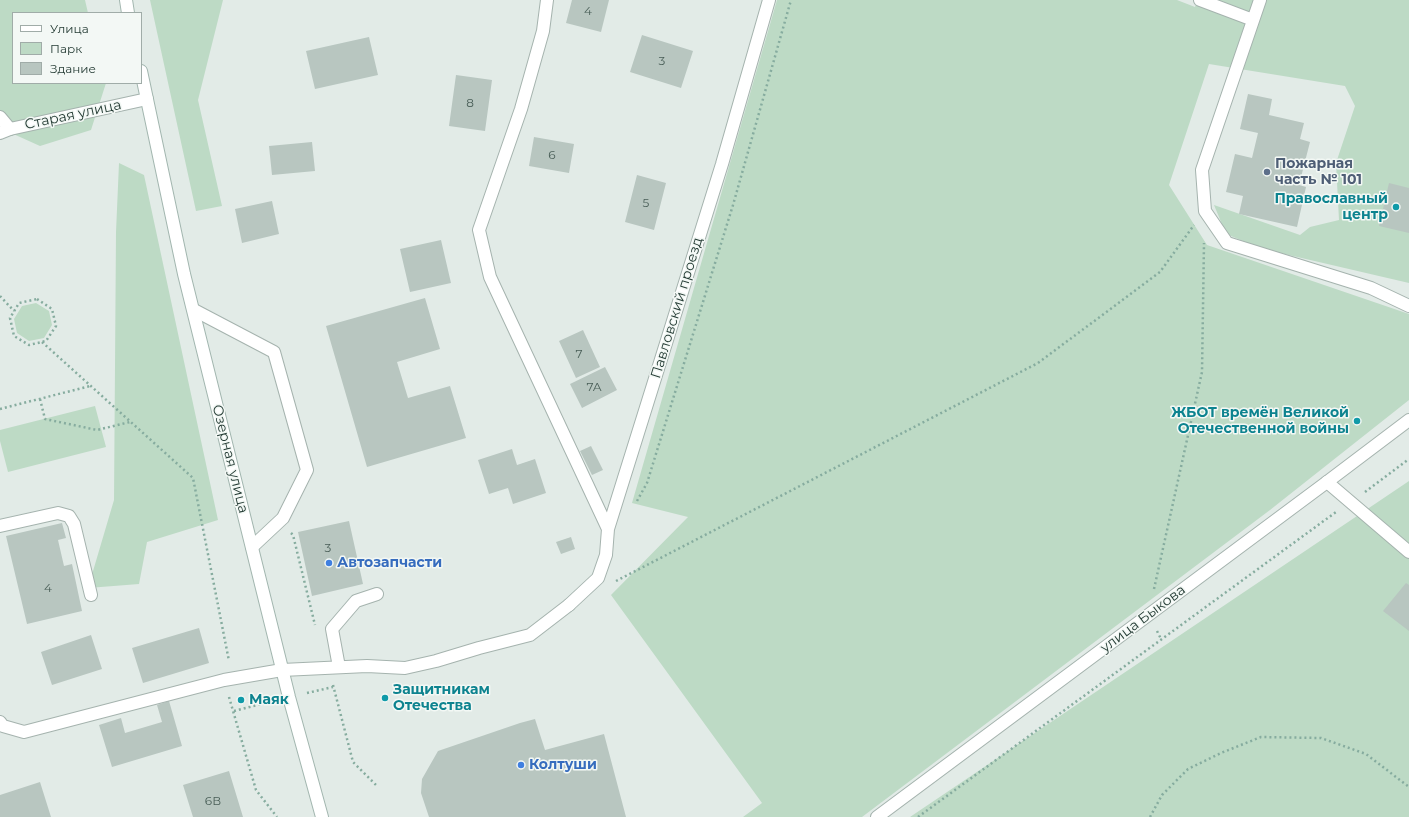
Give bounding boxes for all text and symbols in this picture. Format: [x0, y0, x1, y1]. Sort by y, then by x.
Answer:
house number: 4 [584, 4, 592, 18]
legend [12, 12, 142, 84]
text: Улица [50, 21, 89, 36]
text: Парк [50, 41, 82, 56]
house number: 3 [659, 54, 665, 68]
text: Здание [50, 61, 96, 76]
house number: 8 [466, 96, 474, 110]
street label: Старая улица [23, 97, 123, 133]
house number: 6 [548, 148, 556, 162]
place label: Пожарная часть № 101 [1275, 156, 1362, 188]
marker: Пожарная часть № 101 [1262, 167, 1272, 177]
place label: Православный центр [1274, 191, 1388, 224]
house number: 5 [643, 196, 649, 210]
marker: Православный центр [1391, 202, 1401, 212]
street label: Павловский проезд [648, 235, 706, 381]
house number: 7 [575, 347, 583, 361]
house number: 7А [586, 380, 602, 394]
street label: Озерная улица [208, 403, 252, 515]
place label: ЖБОТ времён Великой Отечественной войны [1171, 405, 1349, 438]
marker: ЖБОТ времён Великой Отечественной войны [1352, 416, 1362, 426]
house number: 3 [325, 541, 331, 555]
place label: Автозапчасти [337, 555, 442, 571]
marker: Автозапчасти [324, 558, 334, 568]
house number: 4 [44, 581, 52, 595]
street label: улица Быкова [1097, 582, 1189, 656]
place label: Защитникам Отечества [393, 682, 490, 714]
place label: Маяк [249, 692, 289, 708]
marker: Защитникам Отечества [380, 693, 390, 703]
marker: Маяк [236, 695, 246, 705]
place label: Колтуши [529, 757, 597, 773]
marker: Колтуши [516, 760, 526, 770]
house number: 6В [205, 794, 221, 808]

